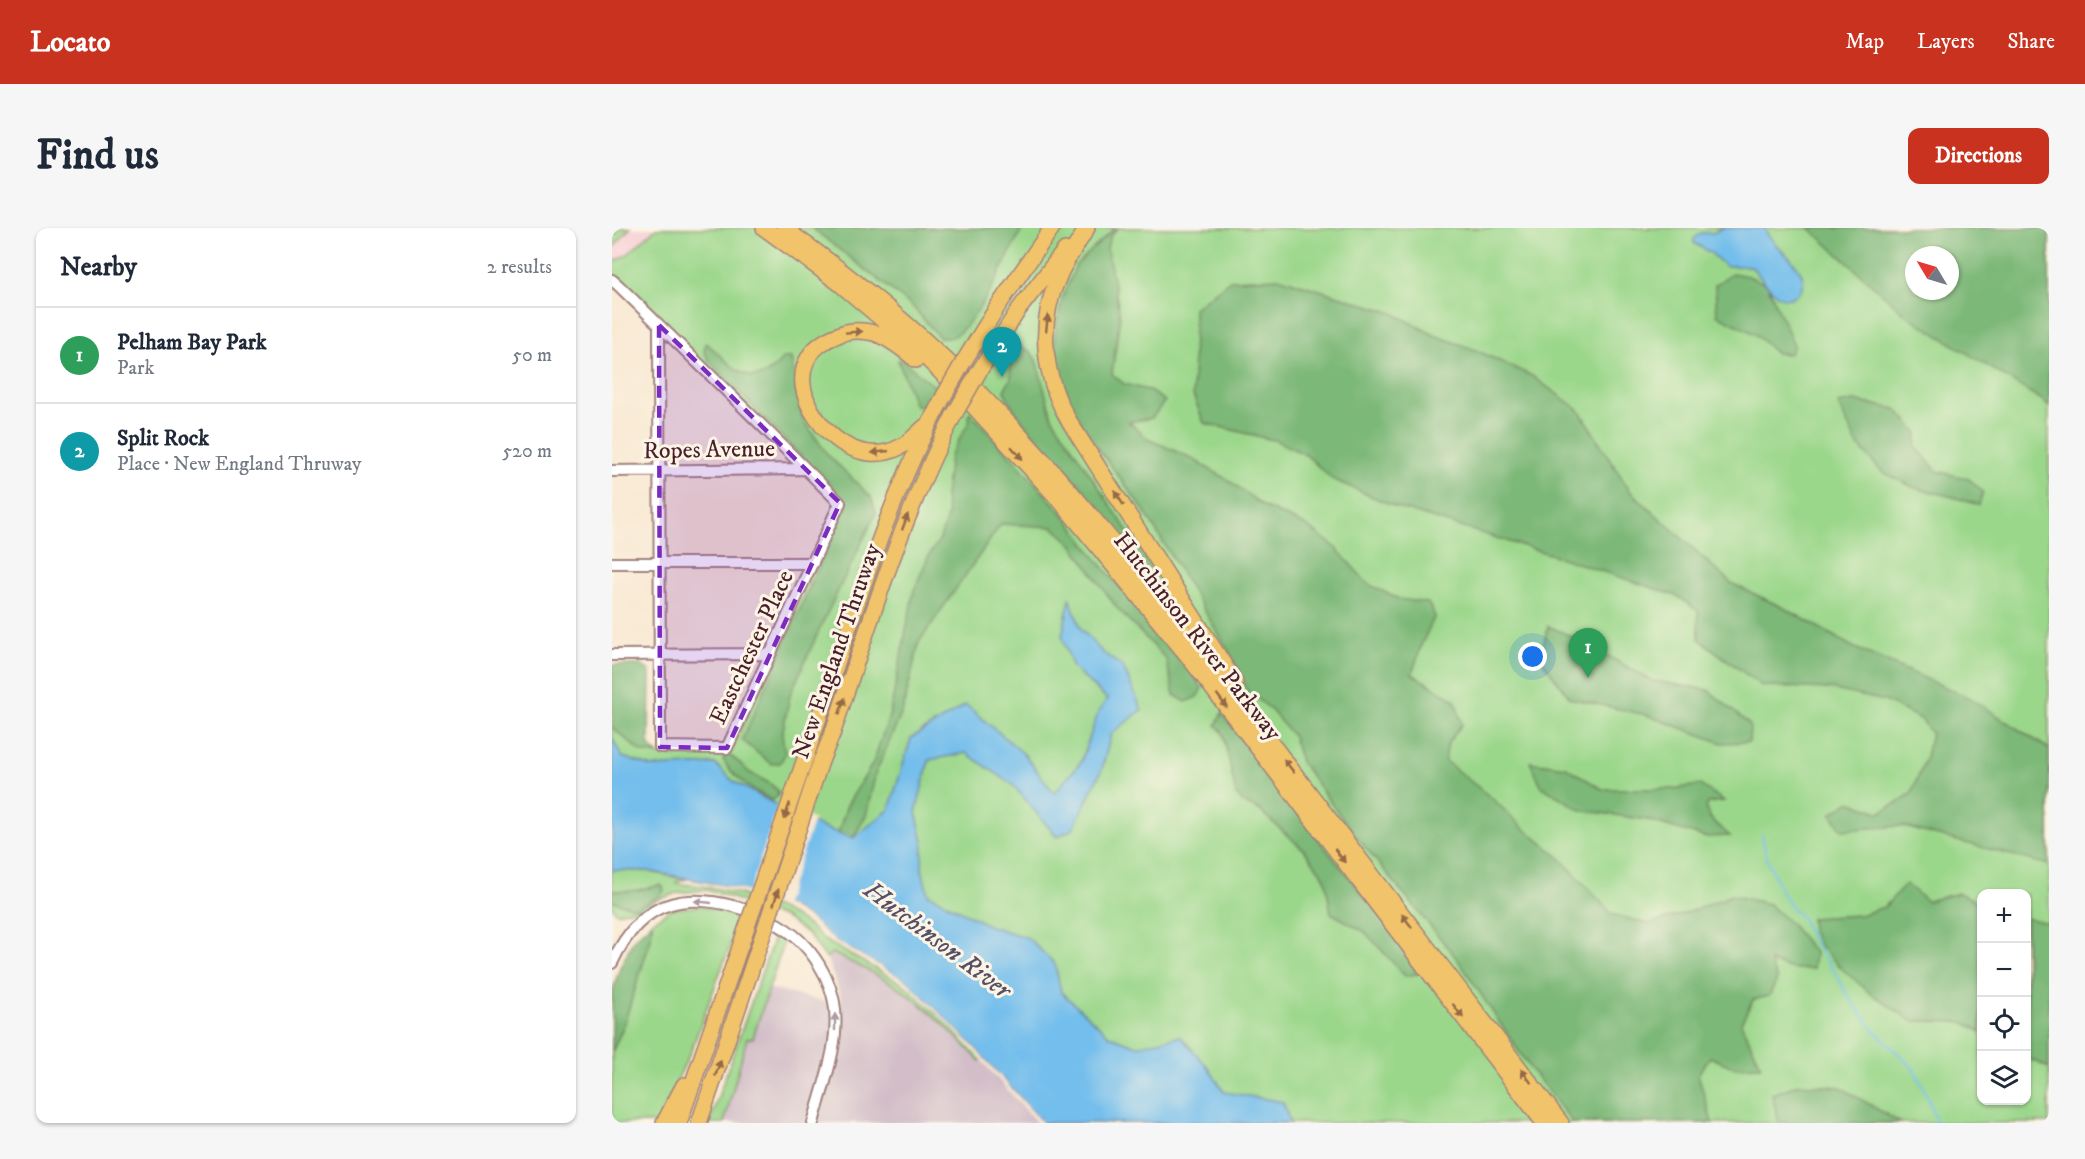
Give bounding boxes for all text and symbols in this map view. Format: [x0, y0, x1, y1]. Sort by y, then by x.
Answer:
text: Locato [30, 25, 110, 60]
text: Map [1845, 29, 1884, 55]
text: Layers [1917, 29, 1975, 55]
text: Share [2008, 29, 2055, 55]
button: Directions [1908, 128, 2049, 184]
text: Find us [36, 130, 159, 182]
north arrow [1905, 246, 1959, 300]
text: Nearby [60, 251, 137, 284]
text: 2 results [487, 255, 552, 280]
one-way arrow [1042, 313, 1052, 332]
one-way arrow [845, 327, 864, 337]
pin: 2 [982, 328, 1022, 377]
text: Pelham Bay Park [117, 329, 267, 356]
text: 1 [76, 343, 83, 368]
text: 50 m [512, 343, 552, 368]
text: Park [117, 356, 154, 381]
text: Split Rock [117, 425, 209, 452]
street label: Ropes Avenue [643, 434, 775, 466]
text: 2 [75, 439, 84, 464]
text: 520 m [502, 439, 552, 464]
one-way arrow [1010, 446, 1024, 460]
one-way arrow [871, 447, 890, 457]
text: Place · New England Thruway [117, 452, 362, 477]
one-way arrow [1113, 490, 1124, 507]
one-way arrow [901, 513, 911, 531]
street label: Hutchinson River Parkway [1106, 526, 1288, 747]
street label: New England Thruway [786, 539, 888, 763]
street label: Eastchester Place [703, 565, 801, 729]
pin: 1 [1568, 628, 1608, 678]
your location [1518, 642, 1547, 671]
one-way arrow [1215, 693, 1227, 708]
one-way arrow [838, 697, 848, 715]
one-way arrow [1283, 759, 1295, 775]
one-way arrow [782, 802, 791, 820]
one-way arrow [1334, 847, 1346, 863]
water label: Hutchinson River [856, 873, 1019, 1007]
one-way arrow [771, 888, 781, 906]
map controls [1977, 889, 2031, 1105]
button: + [1977, 889, 2031, 943]
one-way arrow [693, 897, 712, 907]
one-way arrow [1402, 914, 1414, 929]
button: − [1977, 943, 2031, 997]
button: locate [1977, 997, 2031, 1051]
one-way arrow [1452, 1003, 1464, 1018]
one-way arrow [830, 1013, 840, 1032]
button: layers [1977, 1051, 2031, 1105]
one-way arrow [714, 1059, 723, 1077]
one-way arrow [1520, 1069, 1532, 1084]

